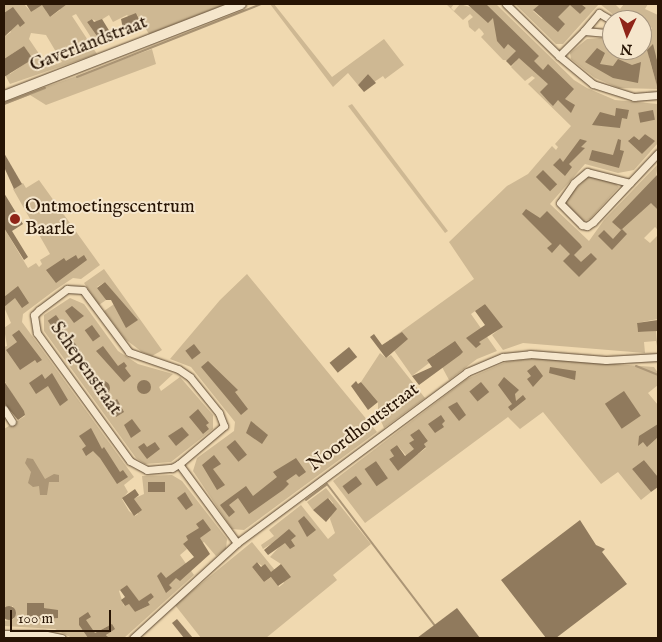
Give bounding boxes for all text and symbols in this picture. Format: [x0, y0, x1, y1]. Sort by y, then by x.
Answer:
north arrow [602, 10, 652, 60]
street label: Gaverlandstraat [27, 12, 151, 78]
text: N [620, 40, 633, 58]
place label: Ontmoetingscentrum Baarle [25, 197, 195, 241]
marker: Ontmoetingscentrum Baarle [9, 213, 21, 225]
street label: Schepenstraat [44, 318, 126, 420]
street label: Noordhoutstraat [304, 379, 424, 477]
scale bar [12, 600, 114, 632]
text: 100 m [18, 609, 53, 628]

